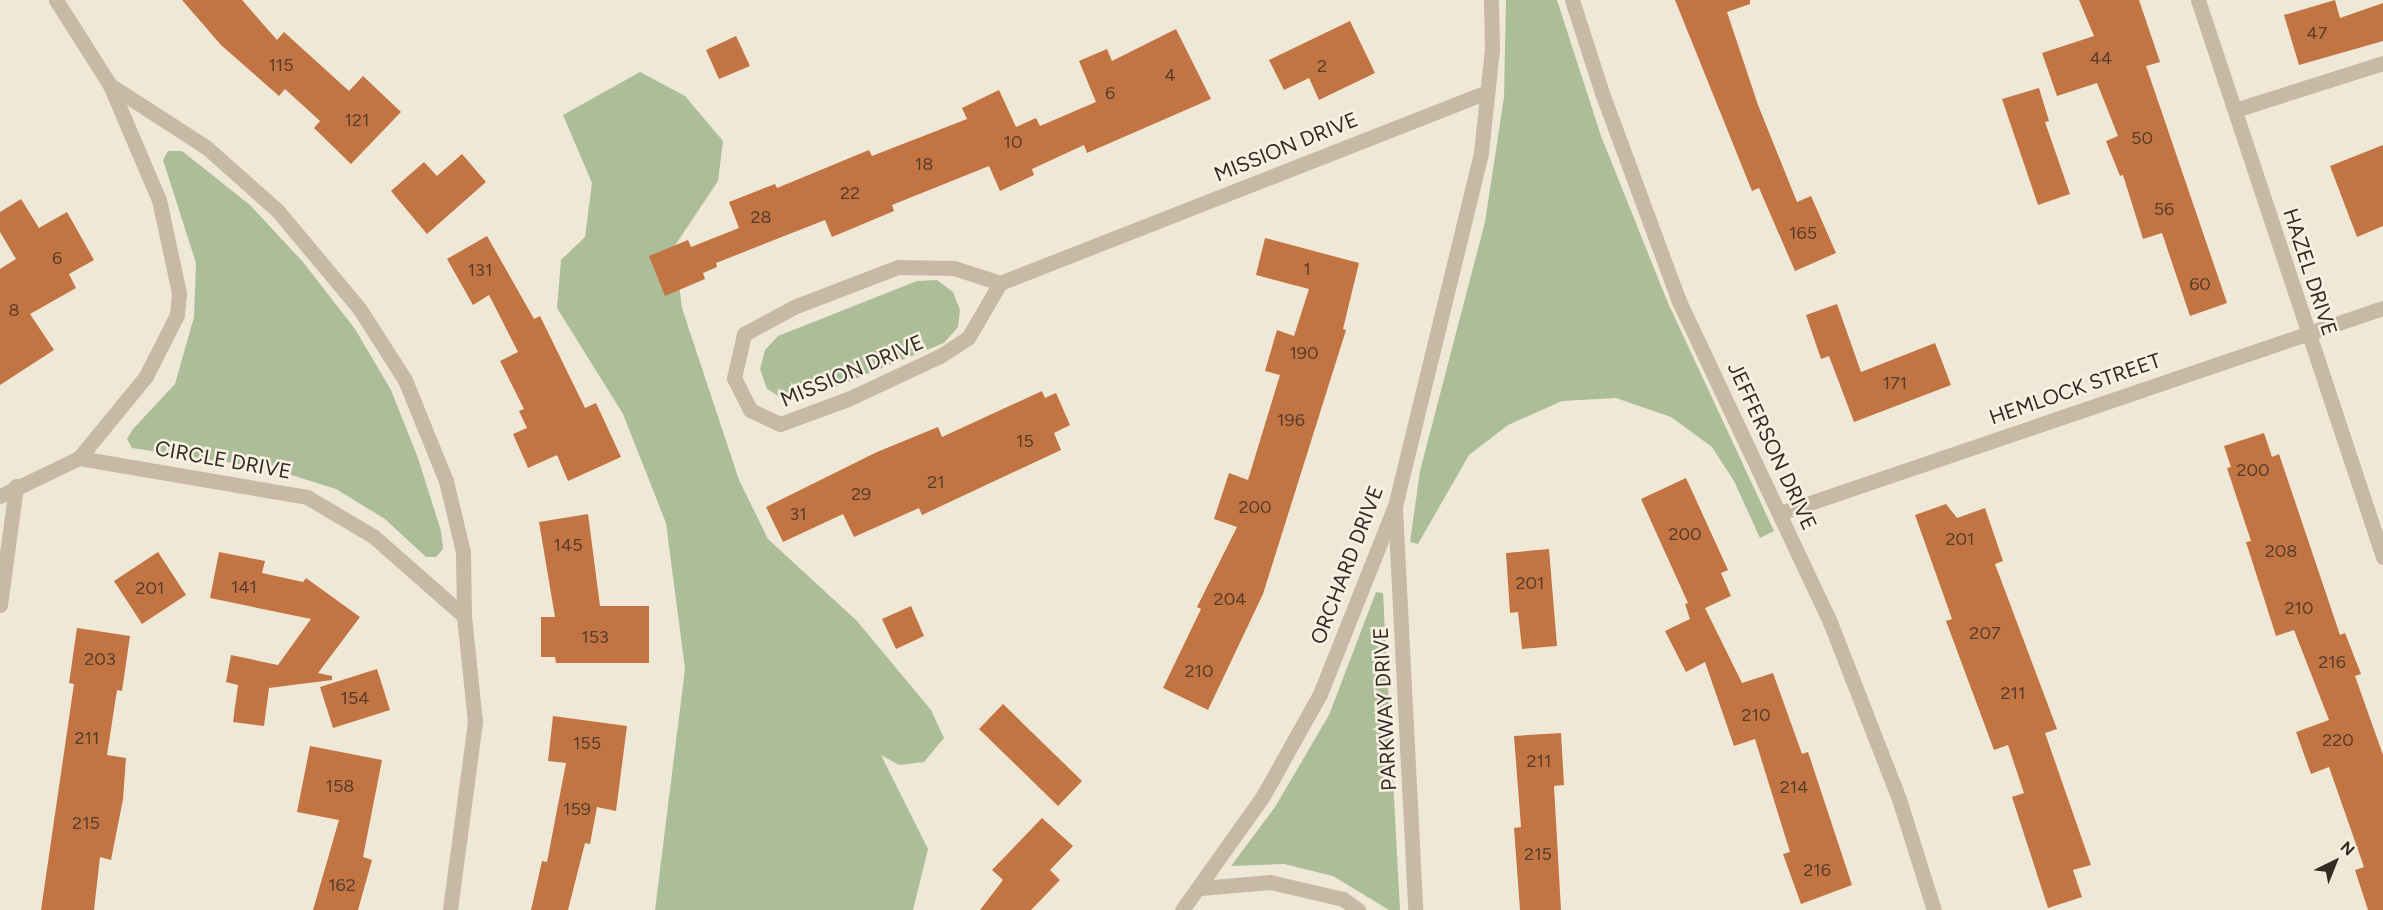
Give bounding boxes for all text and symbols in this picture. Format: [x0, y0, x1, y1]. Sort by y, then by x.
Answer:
house number: 47 [2307, 22, 2327, 44]
house number: 44 [2090, 47, 2112, 69]
house number: 115 [268, 54, 294, 76]
house number: 2 [1317, 55, 1327, 77]
house number: 4 [1164, 64, 1176, 86]
house number: 6 [1105, 82, 1115, 104]
street label: MISSION DRIVE [1210, 107, 1362, 187]
house number: 121 [345, 109, 369, 131]
house number: 50 [2131, 127, 2153, 149]
house number: 10 [1004, 131, 1022, 153]
house number: 18 [915, 153, 933, 175]
house number: 22 [840, 182, 860, 204]
house number: 56 [2154, 198, 2174, 220]
street label: HAZEL DRIVE [2278, 205, 2342, 339]
house number: 28 [750, 206, 772, 228]
house number: 165 [1789, 222, 1817, 244]
house number: 6 [52, 247, 62, 269]
house number: 1 [1303, 258, 1311, 280]
house number: 131 [468, 259, 492, 281]
house number: 60 [2189, 273, 2211, 295]
house number: 8 [8, 299, 20, 321]
street label: MISSION DRIVE [777, 330, 927, 412]
house number: 190 [1289, 342, 1319, 364]
street label: HEMLOCK STREET [1986, 348, 2164, 430]
street label: JEFFERSON DRIVE [1722, 358, 1822, 534]
house number: 171 [1883, 372, 1907, 394]
house number: 196 [1277, 409, 1305, 431]
house number: 15 [1016, 430, 1034, 452]
street label: CIRCLE DRIVE [153, 436, 293, 484]
house number: 200 [2236, 459, 2270, 481]
house number: 21 [927, 471, 945, 493]
street label: ORCHARD DRIVE [1305, 482, 1389, 648]
house number: 29 [851, 483, 871, 505]
house number: 200 [1238, 496, 1272, 518]
house number: 31 [789, 503, 807, 525]
house number: 200 [1668, 523, 1702, 545]
house number: 201 [1945, 528, 1975, 550]
house number: 145 [554, 534, 582, 556]
house number: 208 [2265, 540, 2297, 562]
house number: 201 [1515, 572, 1545, 594]
house number: 141 [231, 576, 257, 598]
house number: 201 [135, 577, 165, 599]
house number: 204 [1214, 588, 1246, 610]
house number: 210 [2284, 597, 2314, 619]
house number: 207 [1969, 622, 2001, 644]
house number: 153 [581, 626, 609, 648]
street label: PARKWAY DRIVE [1368, 626, 1402, 792]
house number: 203 [84, 648, 116, 670]
house number: 216 [2318, 651, 2346, 673]
house number: 210 [1184, 660, 1214, 682]
house number: 211 [2001, 682, 2025, 704]
house number: 154 [341, 687, 369, 709]
house number: 210 [1741, 704, 1771, 726]
house number: 211 [75, 727, 99, 749]
house number: 220 [2322, 729, 2354, 751]
house number: 155 [573, 732, 601, 754]
house number: 211 [1527, 750, 1551, 772]
house number: 158 [326, 775, 354, 797]
house number: 214 [1780, 776, 1808, 798]
house number: 159 [563, 798, 591, 820]
house number: 215 [72, 812, 100, 834]
north arrow [2305, 832, 2365, 892]
text: N [2337, 837, 2359, 860]
house number: 215 [1524, 843, 1552, 865]
house number: 216 [1803, 859, 1831, 881]
house number: 162 [328, 874, 356, 896]

